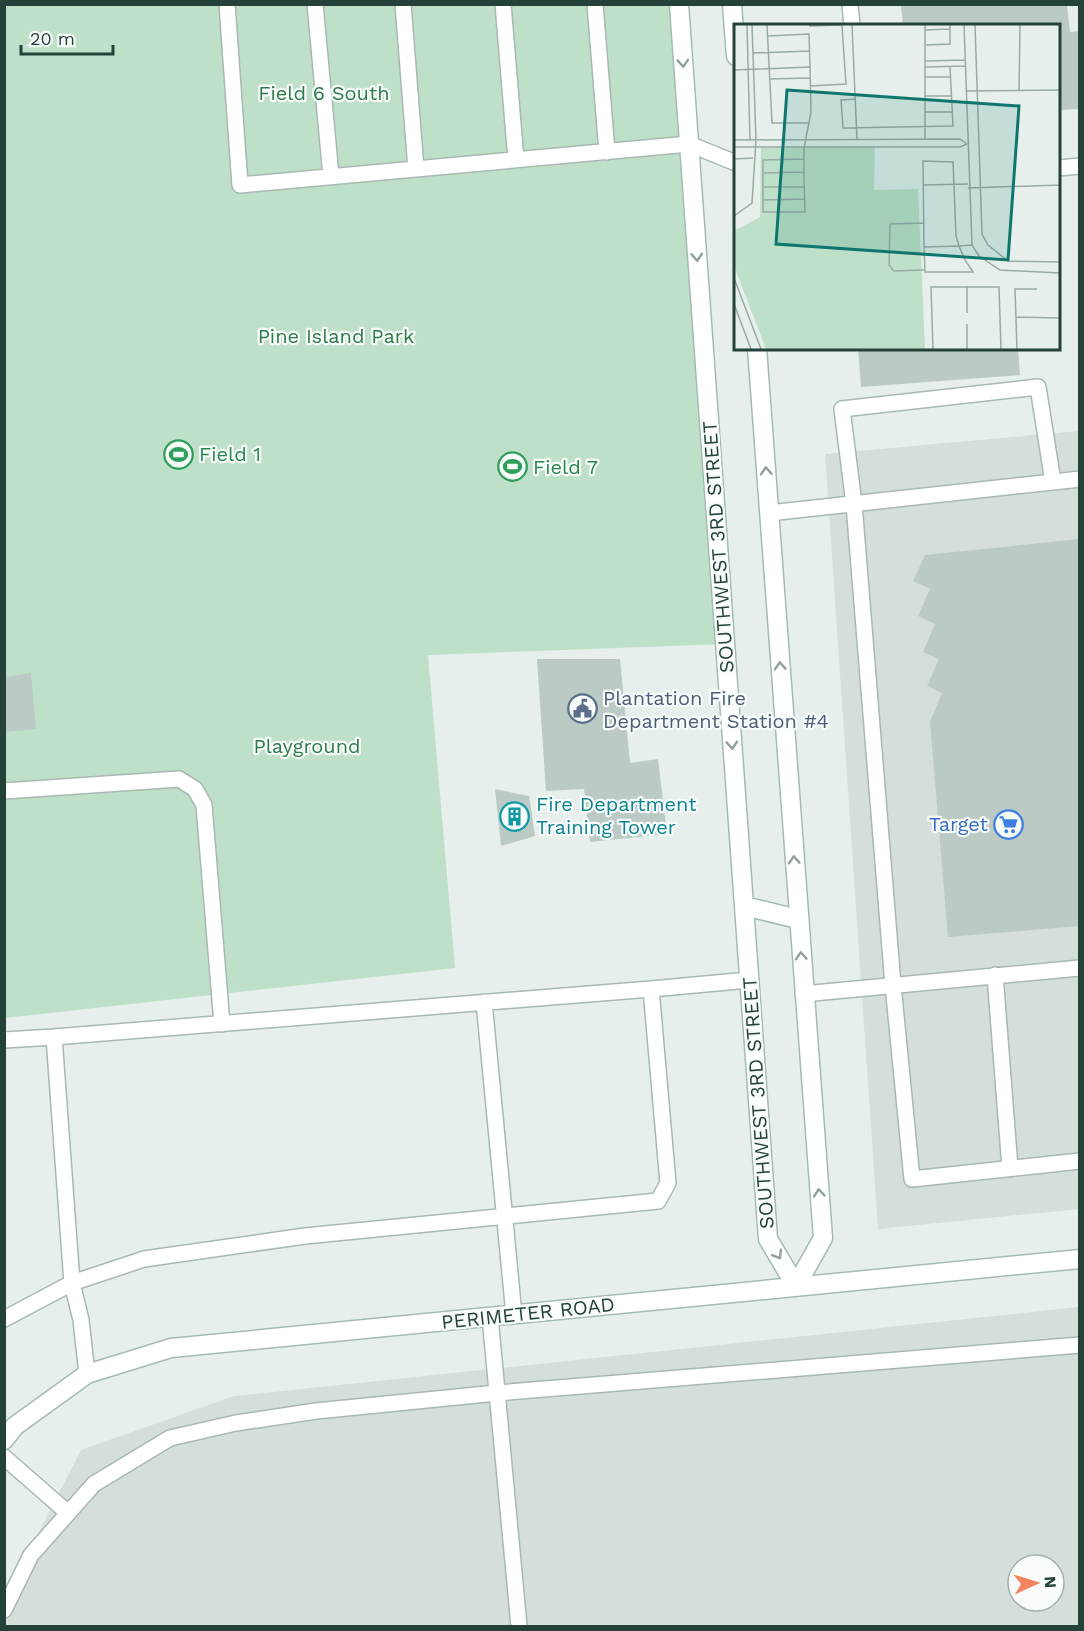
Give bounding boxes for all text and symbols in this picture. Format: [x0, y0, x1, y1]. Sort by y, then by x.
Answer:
scale bar [21, 18, 112, 56]
inset map [734, 24, 1060, 350]
text: 20 m [30, 28, 75, 49]
one-way arrow [676, 58, 689, 67]
park label: Field 6 South [258, 81, 390, 105]
one-way arrow [690, 253, 703, 262]
park label: Pine Island Park [258, 324, 414, 348]
street label: SOUTHWEST 3RD STREET [697, 420, 739, 674]
sports icon: Field 1 [162, 438, 194, 470]
place label: Field 1 [199, 442, 261, 466]
sports icon: Field 7 [496, 451, 528, 483]
place label: Field 7 [533, 455, 598, 479]
one-way arrow [759, 467, 772, 476]
one-way arrow [773, 661, 786, 670]
place label: Plantation Fire Department Station #4 [603, 686, 829, 733]
public building icon: Plantation Fire Department Station #4 [566, 693, 598, 725]
park label: Playground [253, 734, 361, 758]
one-way arrow [726, 741, 739, 750]
place label: Fire Department Training Tower [536, 792, 697, 839]
building icon: Fire Department Training Tower [499, 800, 531, 832]
supermarket icon: Target [993, 808, 1025, 840]
place label: Target [929, 812, 989, 836]
one-way arrow [787, 856, 800, 865]
one-way arrow [794, 952, 807, 961]
street label: SOUTHWEST 3RD STREET [737, 976, 779, 1230]
one-way arrow [813, 1188, 826, 1197]
one-way arrow [770, 1249, 782, 1259]
street label: PERIMETER ROAD [440, 1292, 616, 1334]
north arrow [1006, 1553, 1066, 1613]
text: N [1041, 1575, 1060, 1589]

